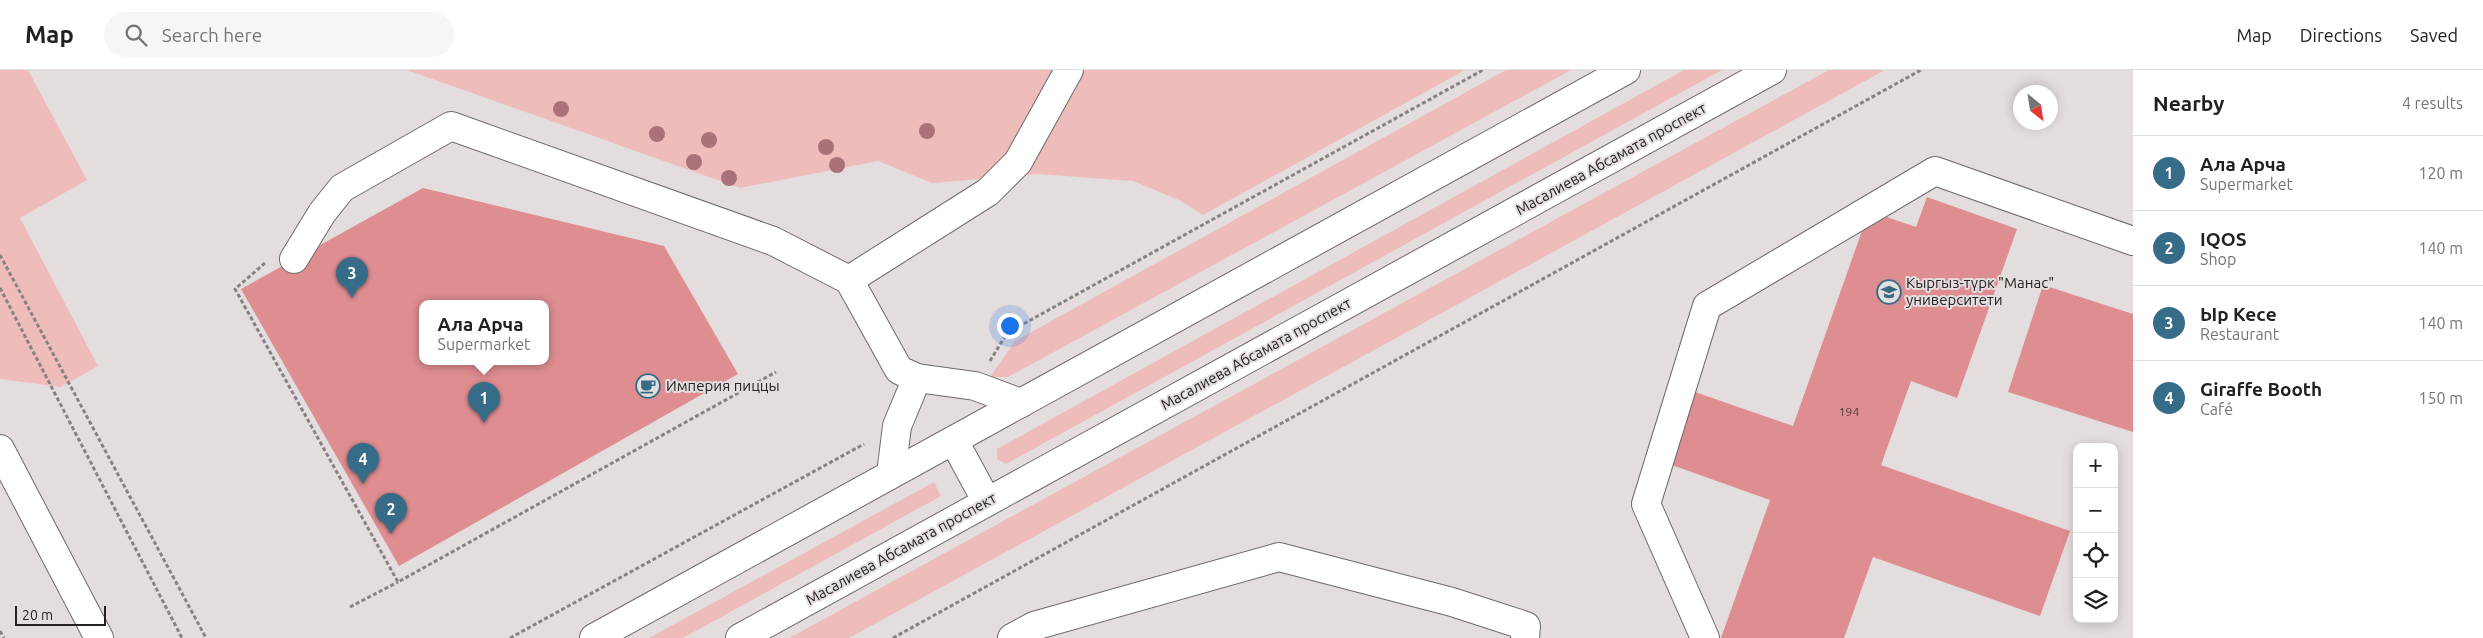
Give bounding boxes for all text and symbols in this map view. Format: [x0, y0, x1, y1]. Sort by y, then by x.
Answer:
search box [104, 12, 454, 57]
text: Map [25, 21, 74, 48]
icon: search [122, 21, 150, 49]
text: Search here [162, 24, 262, 46]
text: Map [2236, 25, 2272, 45]
text: Directions [2300, 25, 2382, 45]
text: Saved [2410, 25, 2458, 45]
north arrow [2013, 85, 2058, 130]
text: Nearby [2153, 91, 2224, 115]
text: 4 results [2402, 94, 2463, 112]
street label: Масалиева Абсамата проспект [1513, 99, 1709, 218]
text: Ала Арча [2200, 153, 2286, 175]
text: 1 [2164, 164, 2174, 182]
text: 120 m [2418, 164, 2463, 182]
text: Supermarket [2200, 175, 2293, 193]
text: IQOS [2200, 228, 2246, 250]
text: 2 [2164, 239, 2174, 257]
text: 140 m [2418, 239, 2463, 257]
text: Shop [2200, 250, 2236, 268]
pin: 3 [336, 257, 368, 298]
place label: Кыргыз-түрк "Манас" университети [1906, 274, 2054, 308]
school or university icon: Кыргыз-түрк "Манас" университети [1876, 279, 1902, 305]
street label: Масалиева Абсамата проспект [1158, 294, 1354, 413]
popup [419, 300, 549, 365]
text: Ыр Кесе [2200, 303, 2277, 325]
text: Ала Арча [438, 313, 523, 335]
your location [997, 313, 1023, 339]
text: 3 [2164, 314, 2174, 332]
text: 140 m [2418, 314, 2463, 332]
text: Restaurant [2200, 325, 2279, 343]
text: Supermarket [438, 335, 530, 353]
cafe icon: Империя пиццы [635, 373, 661, 399]
place label: Империя пиццы [666, 377, 780, 394]
text: Giraffe Booth [2200, 378, 2322, 400]
pin: 1 [468, 382, 500, 423]
text: 4 [2164, 389, 2174, 407]
text: 150 m [2418, 389, 2463, 407]
text: Café [2200, 400, 2233, 418]
house number: 194 [1839, 405, 1859, 418]
pin: 4 [347, 443, 379, 484]
map controls [2073, 443, 2118, 623]
button: + [2073, 443, 2118, 488]
button: − [2073, 488, 2118, 533]
street label: Масалиева Абсамата проспект [803, 489, 999, 608]
pin: 2 [375, 493, 407, 534]
button: locate [2073, 533, 2118, 578]
button: layers [2073, 578, 2118, 623]
scale bar [15, 603, 106, 626]
text: 20 m [22, 607, 53, 623]

